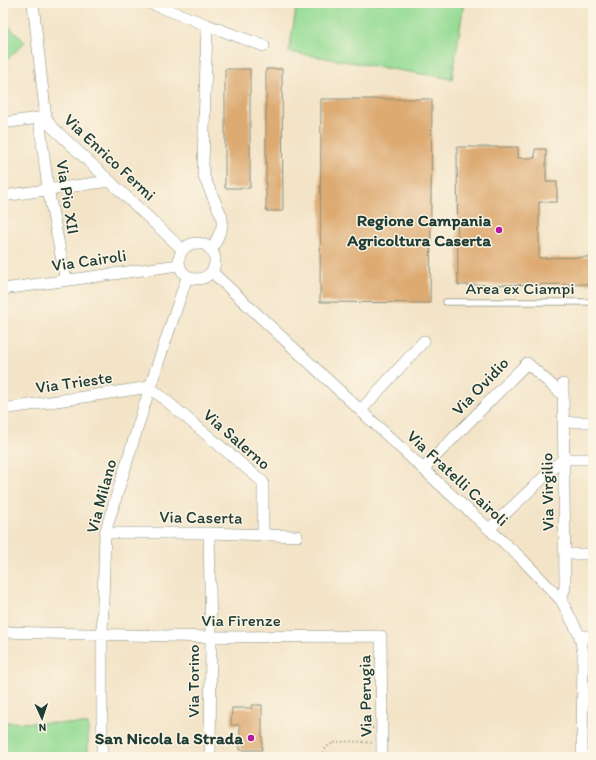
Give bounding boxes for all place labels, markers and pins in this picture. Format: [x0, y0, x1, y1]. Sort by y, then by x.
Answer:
place label: Regione Campania Agricoltura Caserta [346, 210, 492, 251]
marker: Regione Campania Agricoltura Caserta [494, 225, 504, 235]
place label: San Nicola la Strada [95, 728, 243, 748]
marker: San Nicola la Strada [246, 733, 256, 743]

